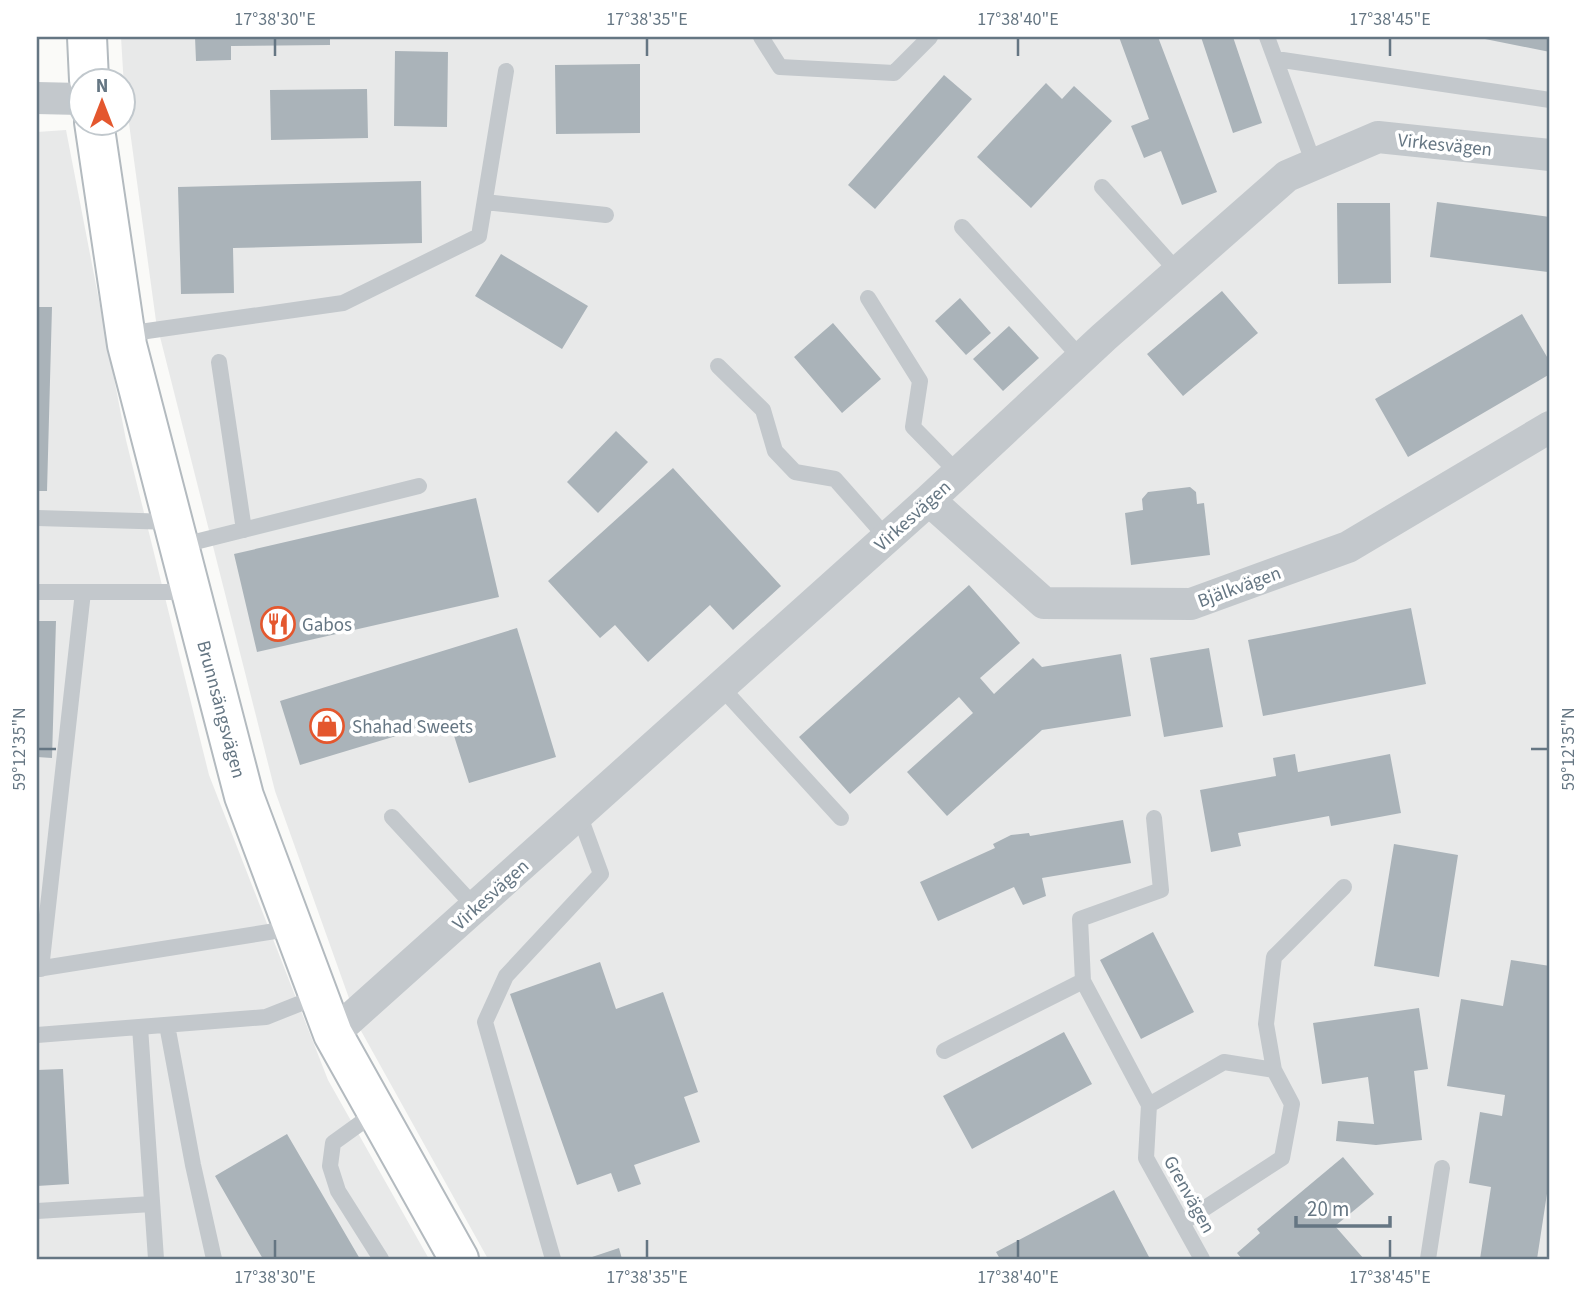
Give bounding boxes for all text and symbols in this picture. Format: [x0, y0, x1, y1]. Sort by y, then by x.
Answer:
text: 17°38'30"E [234, 7, 316, 32]
text: 17°38'35"E [606, 7, 688, 32]
text: 17°38'40"E [977, 7, 1059, 32]
text: 17°38'45"E [1349, 7, 1431, 32]
north arrow [66, 66, 136, 136]
text: N [96, 73, 108, 100]
street label: Virkesvägen [1396, 127, 1493, 164]
street label: Virkesvägen [869, 474, 957, 558]
street label: Bjälkvägen [1194, 560, 1285, 615]
restaurant icon: Gabos [259, 605, 297, 643]
place label: Gabos [302, 612, 352, 639]
street label: Brunnsängsvägen [189, 638, 252, 781]
text: 59°12'35"N [7, 707, 32, 791]
shop icon: Shahad Sweets [308, 707, 346, 745]
text: 59°12'35"N [1556, 707, 1581, 791]
place label: Shahad Sweets [352, 714, 473, 741]
street label: Virkesvägen [447, 853, 535, 937]
street label: Grenvägen [1156, 1151, 1221, 1239]
scale bar [1296, 1184, 1391, 1228]
text: 20 m [1307, 1194, 1349, 1224]
text: 17°38'30"E [234, 1265, 316, 1290]
text: 17°38'35"E [606, 1265, 688, 1290]
text: 17°38'40"E [977, 1265, 1059, 1290]
text: 17°38'45"E [1349, 1265, 1431, 1290]

